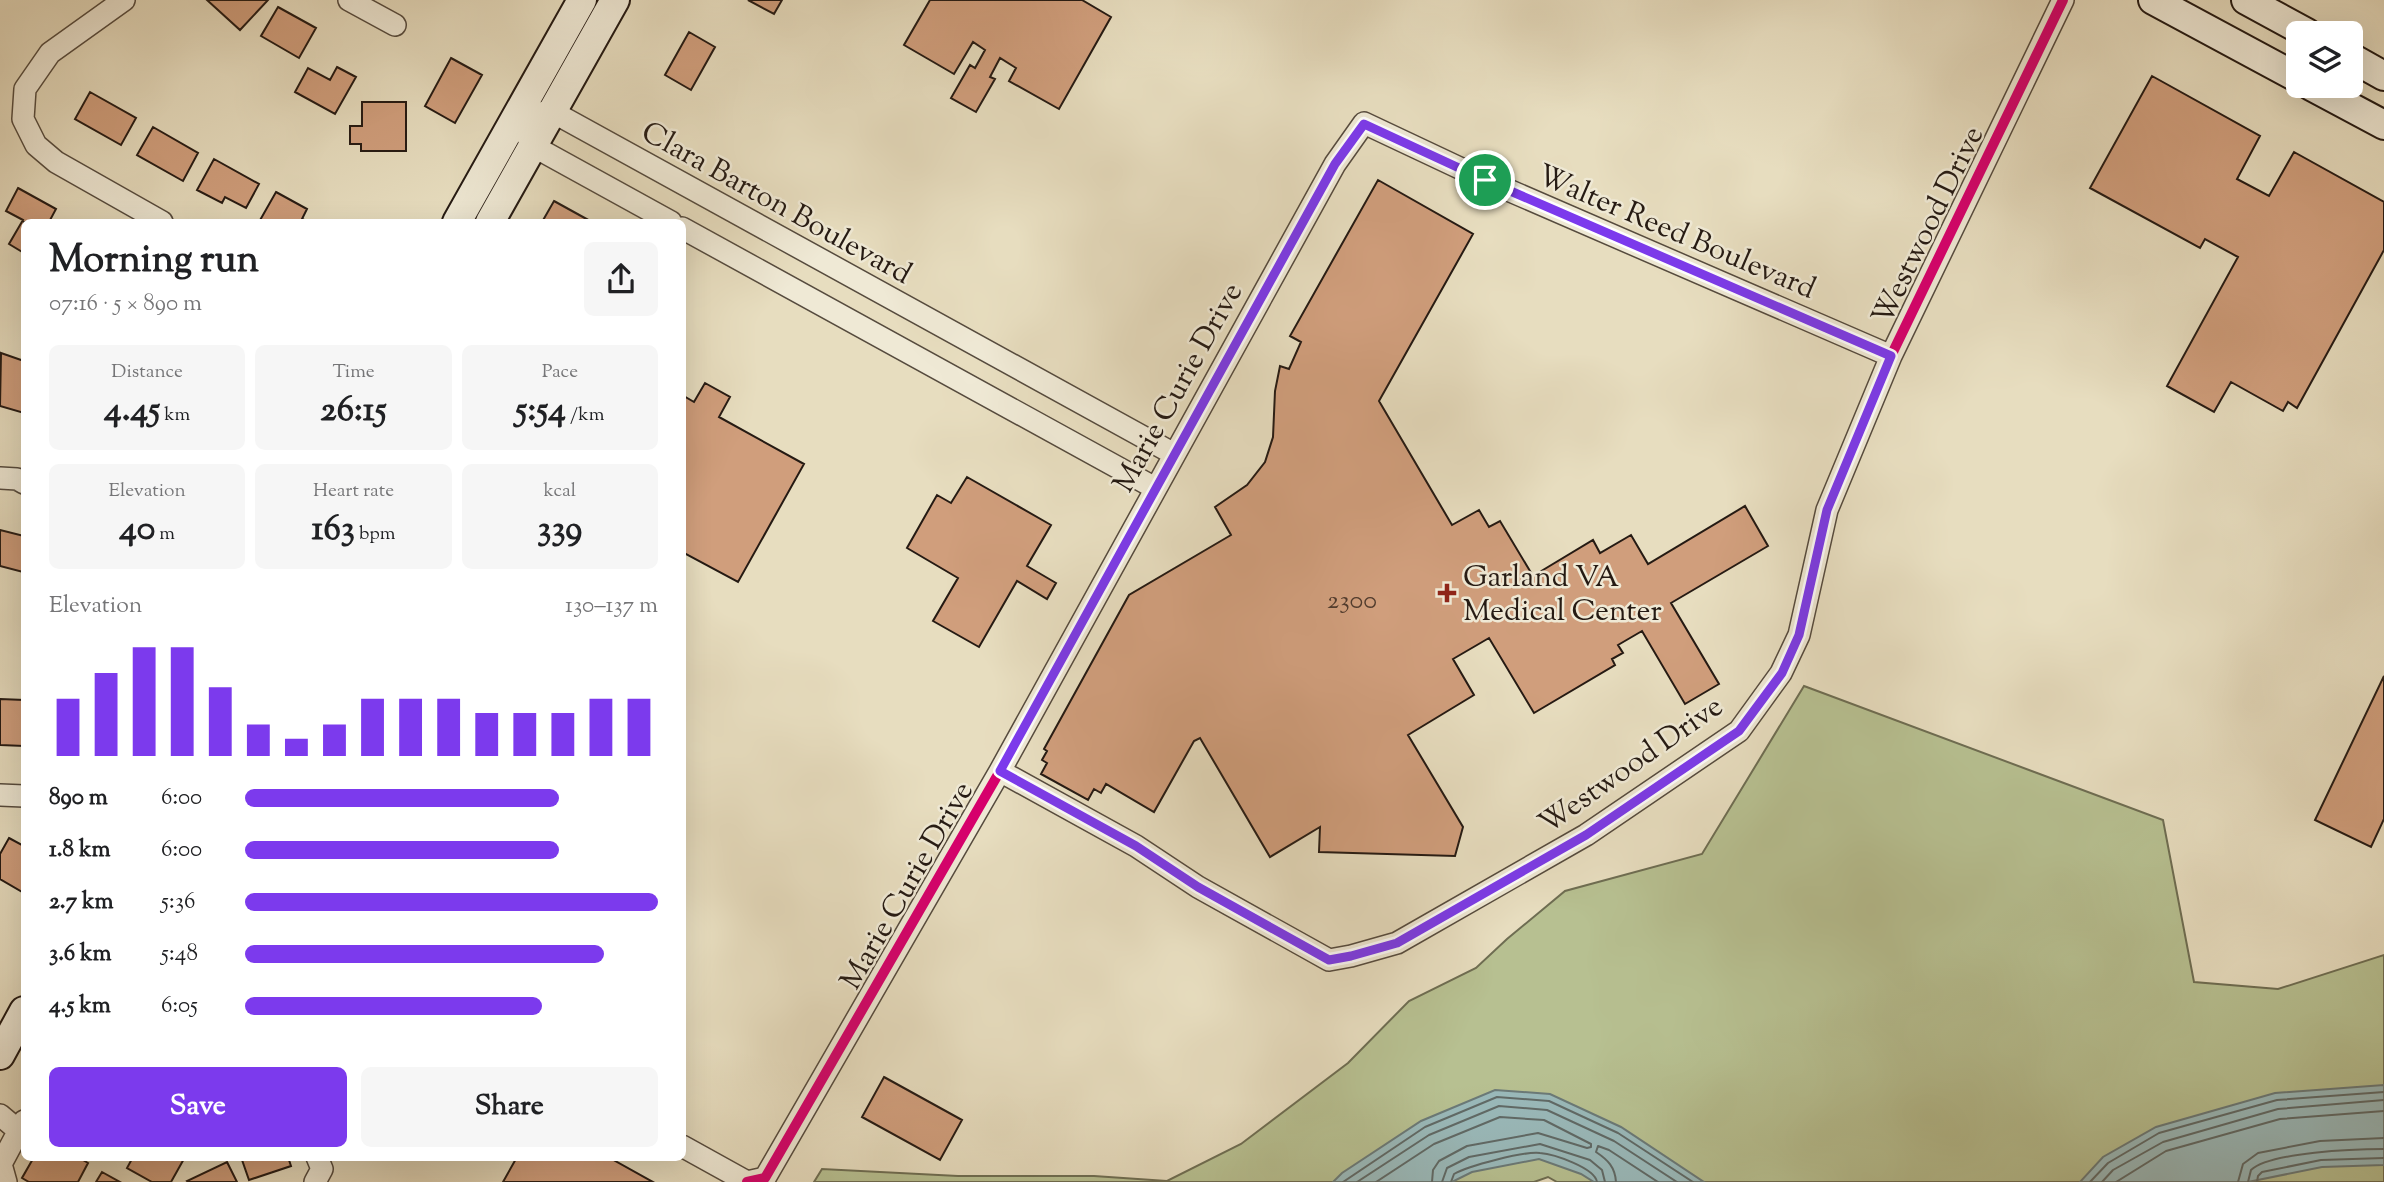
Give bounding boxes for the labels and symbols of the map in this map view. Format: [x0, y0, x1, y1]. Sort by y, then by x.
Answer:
street label: Clara Barton Boulevard [633, 112, 919, 297]
street label: Westwood Drive [1863, 119, 1996, 333]
pin [1455, 150, 1515, 210]
street label: Walter Reed Boulevard [1530, 155, 1822, 311]
street label: Marie Curie Drive [1104, 275, 1255, 501]
place label: Garland VA Medical Center [1463, 557, 1662, 634]
house number: 2300 [1327, 583, 1377, 620]
marker: Garland VA Medical Center [1437, 583, 1457, 603]
street label: Westwood Drive [1530, 686, 1732, 846]
street label: Marie Curie Drive [831, 774, 985, 998]

